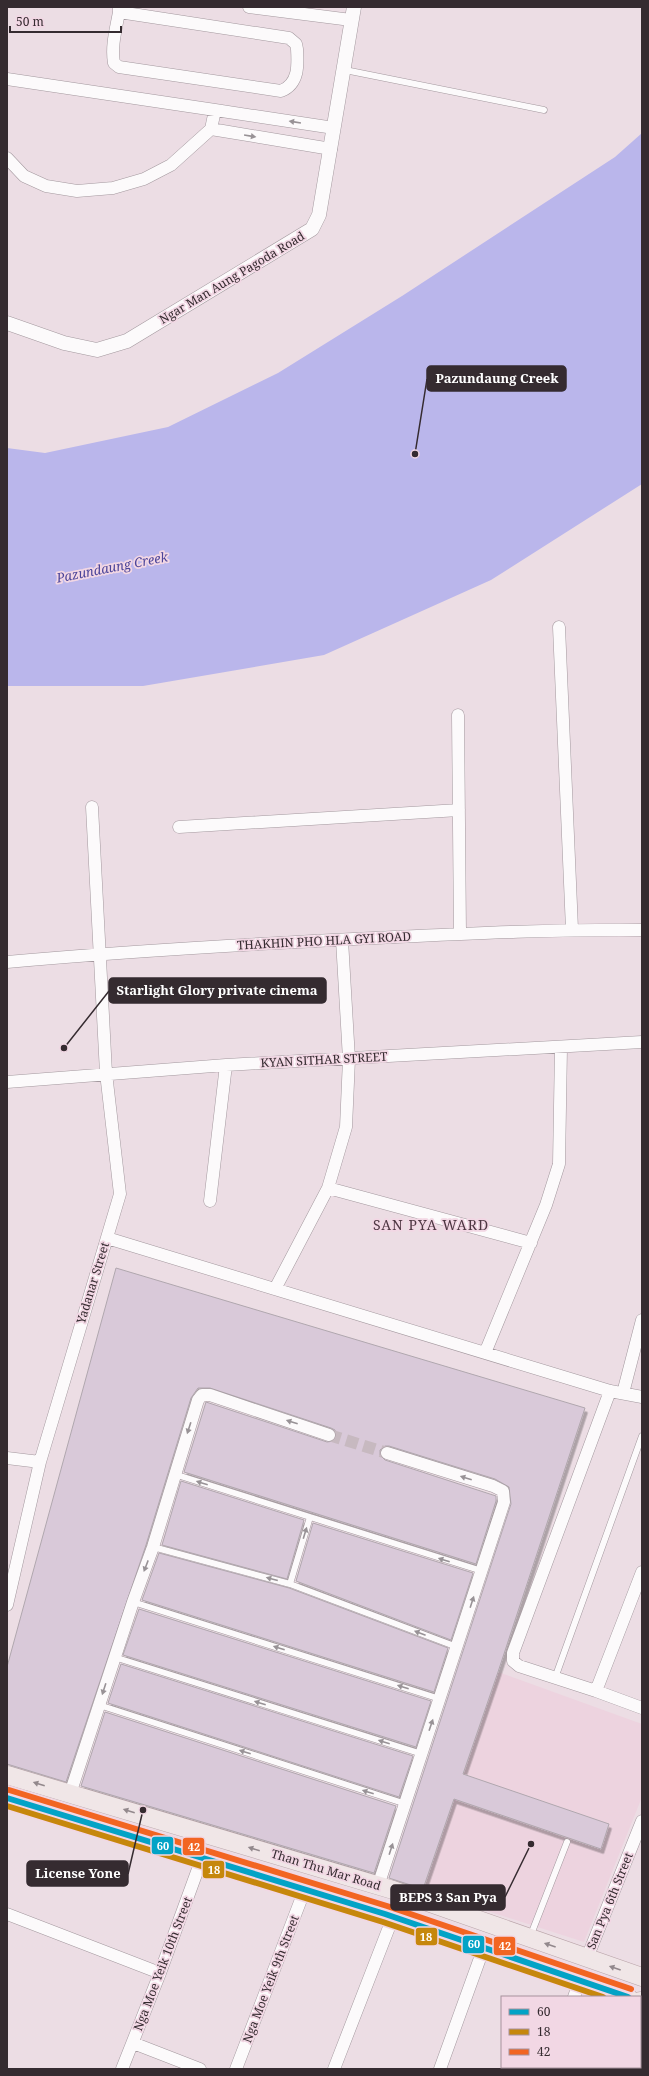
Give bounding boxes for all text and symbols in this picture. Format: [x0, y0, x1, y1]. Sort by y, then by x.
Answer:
scale bar [10, 8, 121, 34]
text: 50 m [16, 13, 44, 30]
one-way arrow [289, 119, 302, 125]
one-way arrow [244, 133, 256, 139]
street label: Ngar Man Aung Pagoda Road [156, 227, 308, 328]
callout: Pazundaung Creek [427, 366, 566, 391]
text: Pazundaung Creek [435, 369, 559, 387]
water label: Pazundaung Creek [54, 547, 170, 587]
street label: THAKHIN PHO HLA GYI ROAD [237, 927, 412, 954]
callout: Starlight Glory private cinema [109, 978, 326, 1003]
text: Starlight Glory private cinema [116, 981, 318, 999]
street label: KYAN SITHAR STREET [260, 1048, 388, 1071]
district label: SAN PYA WARD [373, 1215, 489, 1234]
street label: Yadanar Street [72, 1240, 113, 1327]
one-way arrow [285, 1419, 297, 1425]
one-way arrow [186, 1422, 192, 1434]
one-way arrow [460, 1475, 472, 1481]
one-way arrow [195, 1480, 207, 1486]
one-way arrow [302, 1527, 308, 1539]
one-way arrow [438, 1557, 450, 1563]
one-way arrow [143, 1560, 149, 1572]
one-way arrow [266, 1576, 278, 1582]
one-way arrow [469, 1596, 475, 1608]
one-way arrow [414, 1630, 426, 1636]
one-way arrow [273, 1645, 285, 1651]
one-way arrow [101, 1683, 107, 1695]
one-way arrow [397, 1684, 409, 1690]
one-way arrow [254, 1700, 266, 1706]
one-way arrow [428, 1719, 434, 1731]
one-way arrow [378, 1739, 390, 1745]
one-way arrow [238, 1749, 250, 1755]
one-way arrow [32, 1781, 44, 1787]
one-way arrow [362, 1789, 374, 1795]
one-way arrow [123, 1808, 135, 1814]
line badge: 60 [151, 1836, 174, 1855]
line badge: 42 [182, 1837, 205, 1856]
text: 60 [157, 1838, 169, 1853]
text: 42 [188, 1839, 200, 1854]
one-way arrow [388, 1843, 394, 1855]
street label: Than Thu Mar Road [269, 1845, 384, 1895]
one-way arrow [247, 1846, 259, 1852]
street label: San Pya 6th Street [582, 1850, 637, 1952]
line badge: 18 [202, 1860, 225, 1879]
callout: License Yone [27, 1861, 128, 1886]
text: 18 [208, 1862, 220, 1877]
text: License Yone [35, 1864, 121, 1882]
callout: BEPS 3 San Pya [391, 1885, 505, 1910]
text: BEPS 3 San Pya [399, 1888, 497, 1906]
street label: Nga Moe Yeik 10th Street [129, 1894, 196, 2033]
street label: Nga Moe Yeik 9th Street [238, 1913, 303, 2045]
line badge: 18 [415, 1927, 438, 1946]
text: 18 [420, 1929, 432, 1944]
line badge: 60 [462, 1935, 485, 1954]
text: 60 [468, 1936, 480, 1951]
line badge: 42 [493, 1936, 516, 1956]
text: 42 [499, 1938, 511, 1953]
one-way arrow [544, 1942, 556, 1948]
one-way arrow [608, 1964, 620, 1970]
legend [501, 1996, 641, 2068]
text: 60 [537, 2003, 551, 2020]
text: 18 [537, 2023, 551, 2040]
text: 42 [537, 2043, 550, 2060]

